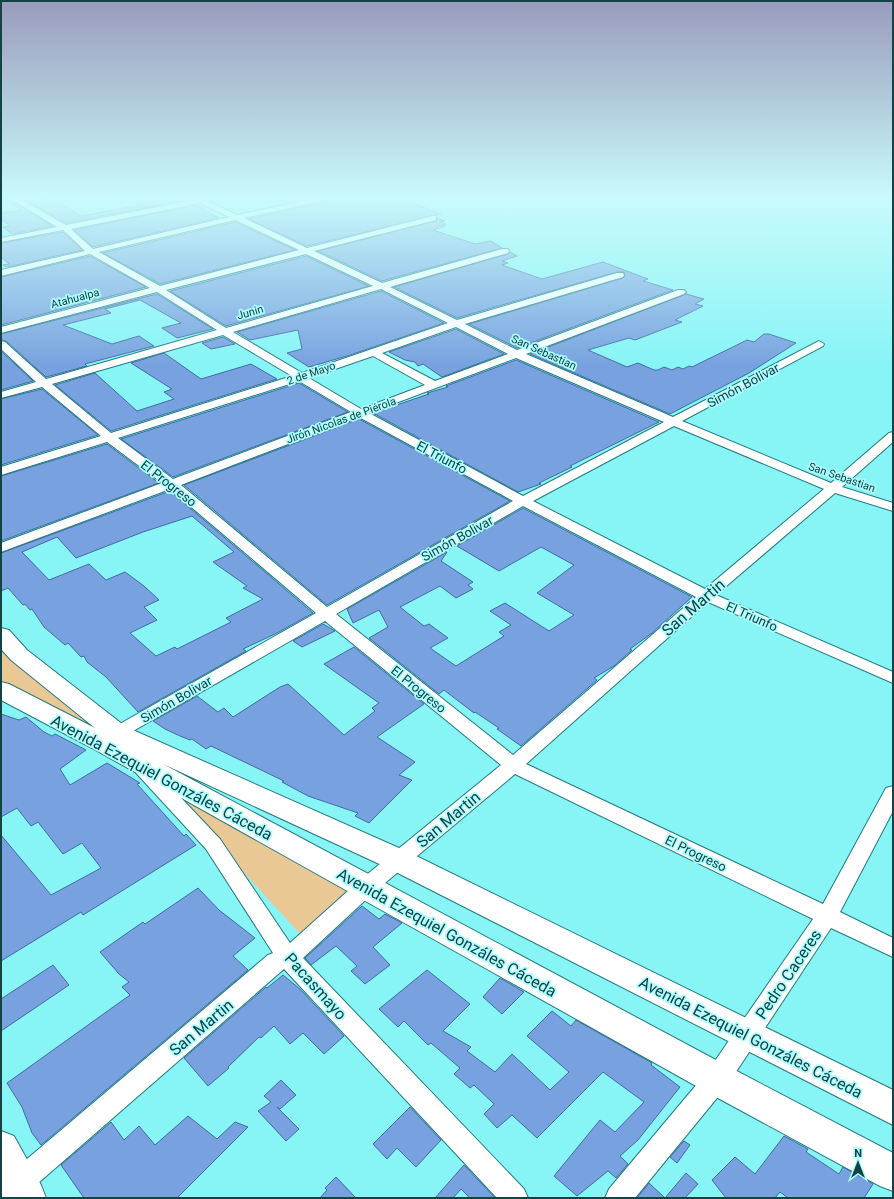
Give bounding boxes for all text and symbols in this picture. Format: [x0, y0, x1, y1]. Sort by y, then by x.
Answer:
street label: Atahualpa [49, 286, 101, 311]
street label: Junin [235, 303, 265, 322]
street label: San Sebastian [509, 332, 578, 373]
street label: 2 de Mayo [285, 359, 337, 388]
street label: Simón Bolivar [705, 360, 782, 411]
street label: Jirón Nicolas de Piérola [285, 395, 398, 446]
street label: El Triunfo [414, 438, 469, 477]
street label: El Progreso [138, 457, 199, 510]
street label: San Sebastian [807, 460, 877, 495]
street label: Simón Bolivar [419, 512, 496, 564]
street label: San Martin [658, 575, 729, 640]
street label: El Triunfo [724, 598, 780, 634]
street label: El Progreso [388, 663, 449, 716]
street label: Simón Bolivar [138, 673, 215, 726]
street label: Avenida Ezequiel Gonzáles Cáceda [48, 711, 276, 844]
street label: San Martin [413, 787, 484, 852]
street label: El Progreso [663, 832, 729, 875]
street label: Avenida Ezequiel Gonzáles Cáceda [334, 864, 560, 1001]
street label: Pedro Caceres [751, 926, 825, 1023]
street label: Pacasmayo [281, 949, 351, 1024]
street label: Avenida Ezequiel Gonzáles Cáceda [636, 973, 866, 1102]
street label: San Martin [166, 995, 237, 1060]
north arrow [838, 1143, 878, 1183]
text: N [854, 1147, 862, 1160]

